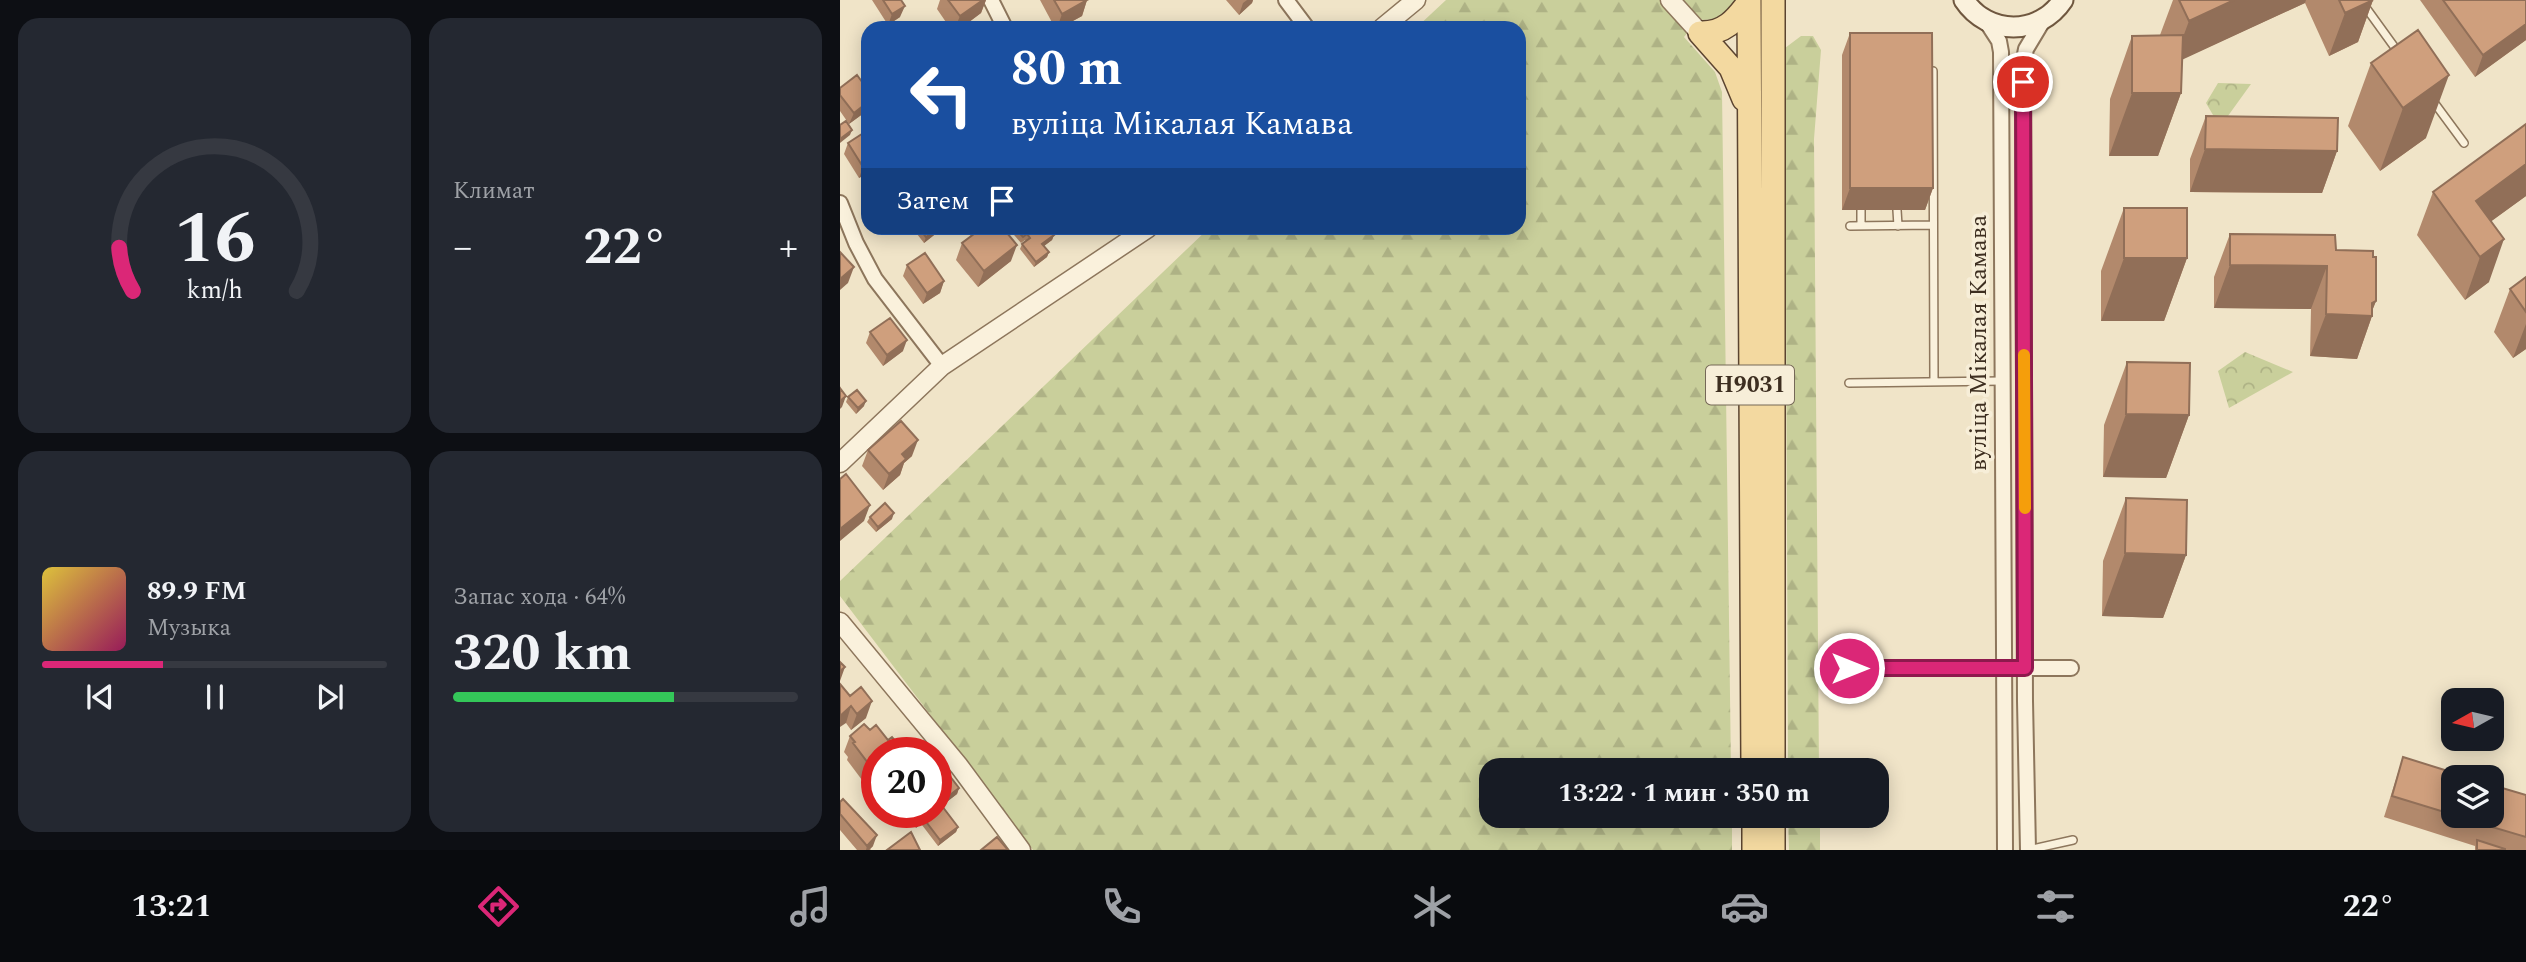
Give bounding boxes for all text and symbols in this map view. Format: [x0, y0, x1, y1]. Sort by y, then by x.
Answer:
text: 80 m [1011, 32, 1122, 107]
icon: left [896, 49, 987, 140]
pin [1993, 52, 2053, 112]
icon: arrive [2004, 63, 2042, 101]
text: вуліца Мікалая Камава [1011, 100, 1353, 149]
text: Климат [453, 174, 535, 209]
text: Затем [896, 181, 969, 221]
icon: arrive [983, 182, 1021, 220]
text: 16 [174, 185, 255, 296]
text: 22° [583, 208, 668, 287]
street label: вуліца Мікалая Камава [1961, 215, 1997, 471]
text: − [453, 219, 472, 277]
text: + [779, 219, 798, 277]
text: km/h [186, 272, 243, 310]
road number: Н9031 [1706, 366, 1794, 404]
text: 89.9 FM [147, 571, 247, 611]
text: Запас хода · 64% [453, 580, 625, 615]
text: Музыка [147, 611, 231, 646]
text: 320 km [453, 614, 632, 693]
position arrow [1812, 631, 1886, 705]
icon: previous [81, 678, 119, 716]
icon: pause [196, 678, 234, 716]
icon: next [311, 678, 349, 716]
north arrow [2441, 688, 2504, 751]
map controls [2441, 688, 2504, 828]
speed limit sign: 20 [861, 737, 952, 828]
button: layers [2441, 765, 2504, 828]
text: 13:22 · 1 мин · 350 m [1558, 773, 1810, 813]
text: 13:21 [131, 882, 212, 931]
icon: directions [474, 882, 523, 931]
icon: music [786, 882, 835, 931]
icon: phone [1097, 882, 1146, 931]
icon: climate [1408, 882, 1457, 931]
icon: car [1720, 882, 1769, 931]
icon: filters [2031, 882, 2080, 931]
text: 22° [2343, 882, 2395, 931]

